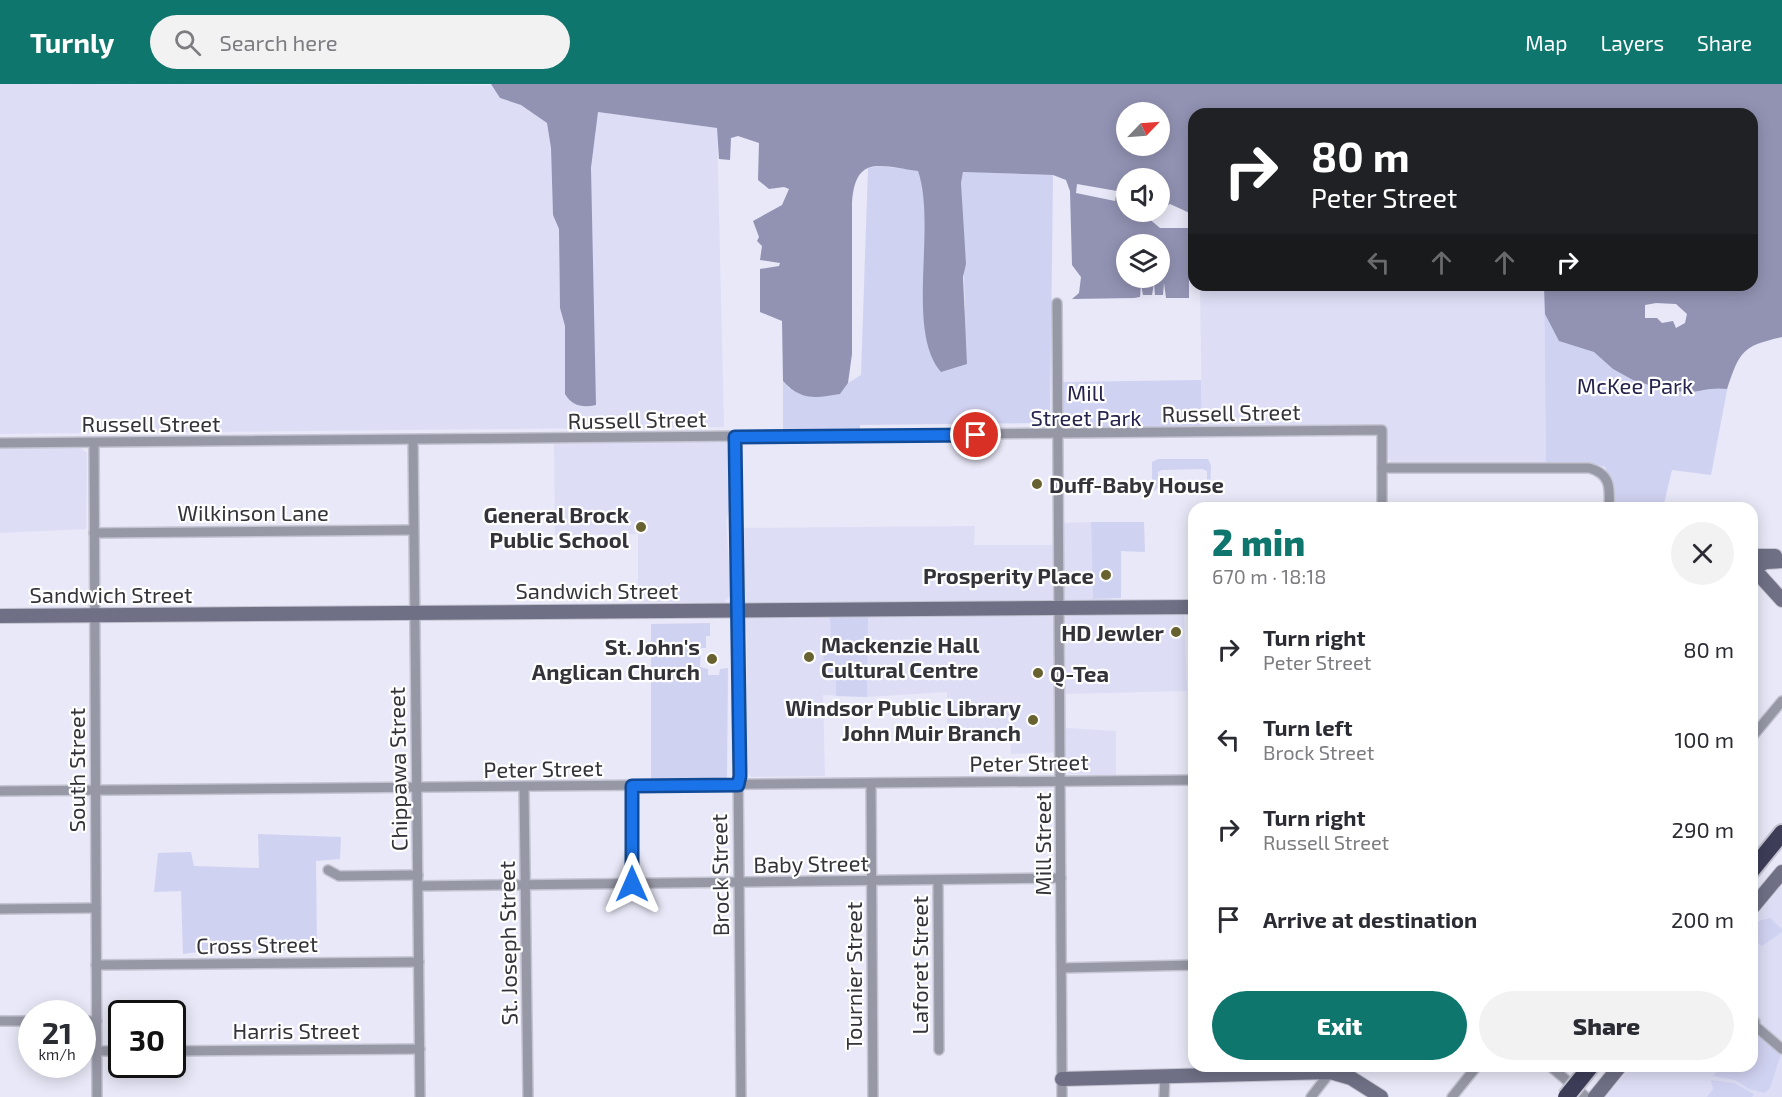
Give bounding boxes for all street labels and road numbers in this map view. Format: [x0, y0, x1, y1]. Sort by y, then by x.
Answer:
street label: Russell Street [1161, 398, 1301, 426]
street label: Russell Street [567, 405, 707, 433]
street label: Russell Street [82, 410, 220, 436]
street label: Wilkinson Lane [177, 499, 329, 525]
street label: Sandwich Street [516, 577, 678, 603]
street label: Sandwich Street [30, 581, 192, 607]
street label: Chippawa Street [383, 687, 411, 851]
street label: South Street [63, 708, 89, 832]
street label: Peter Street [969, 748, 1089, 776]
street label: Peter Street [483, 754, 603, 782]
street label: Mill Street [1029, 792, 1055, 896]
street label: Brock Street [705, 814, 733, 936]
street label: Baby Street [753, 849, 869, 877]
street label: St. Joseph Street [493, 860, 521, 1026]
street label: Laforet Street [906, 896, 932, 1034]
street label: Tournier Street [840, 902, 866, 1050]
street label: Cross Street [196, 930, 318, 958]
street label: Harris Street [232, 1017, 360, 1043]

